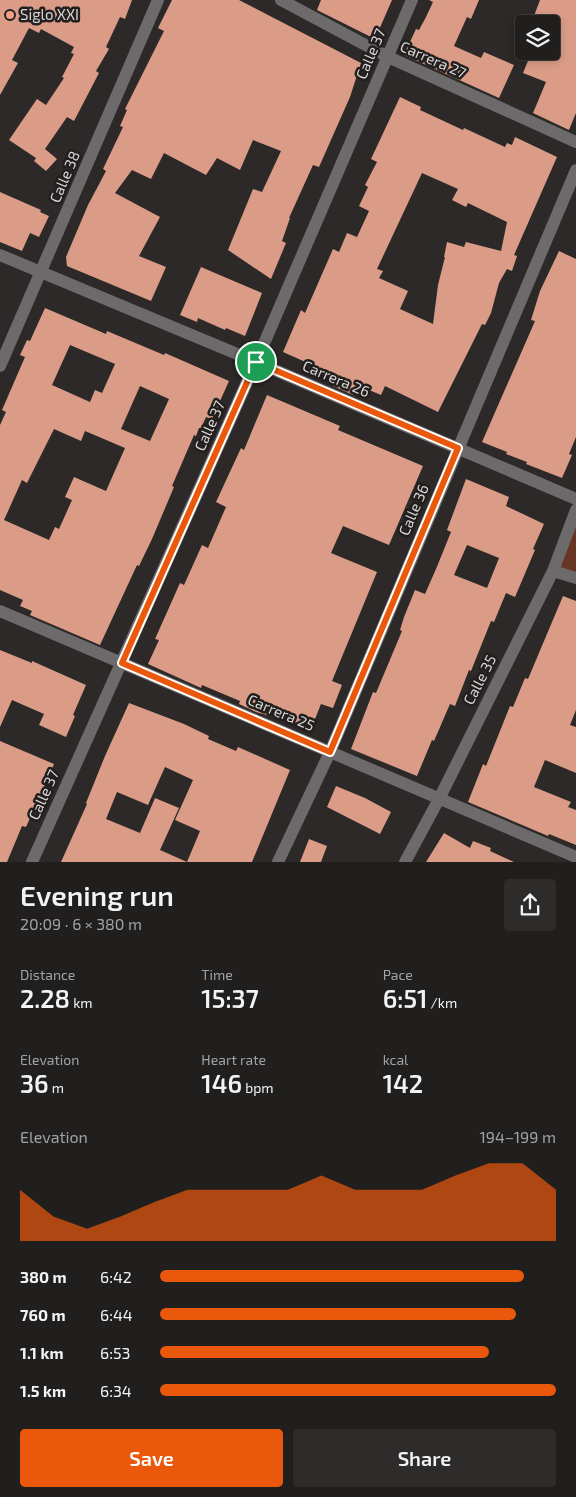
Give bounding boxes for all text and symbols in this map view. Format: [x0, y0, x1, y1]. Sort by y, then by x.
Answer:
place label: Siglo XXI [20, 5, 79, 23]
marker: Siglo XXI [4, 9, 16, 21]
map controls [515, 15, 560, 60]
button: layers [515, 15, 560, 60]
street label: Calle 37 [351, 25, 389, 82]
street label: Carrera 27 [398, 37, 470, 82]
street label: Calle 38 [45, 148, 83, 205]
pin [235, 341, 277, 383]
icon: arrive [242, 348, 270, 376]
street label: Carrera 26 [300, 356, 373, 400]
street label: Calle 37 [190, 397, 228, 454]
street label: Calle 36 [394, 481, 432, 538]
street label: Calle 35 [459, 652, 499, 707]
street label: Carrera 25 [245, 690, 317, 734]
street label: Calle 37 [24, 766, 62, 823]
text: Evening run [20, 878, 174, 912]
button: share [504, 879, 556, 931]
text: 20:09 · 6 × 380 m [20, 914, 142, 933]
text: Distance [20, 966, 75, 983]
text: Time [201, 966, 233, 983]
text: Pace [383, 966, 413, 983]
text: 2.28 [20, 983, 70, 1013]
text: 15:37 [201, 983, 259, 1013]
text: 6:51 [383, 983, 427, 1013]
text: km [70, 994, 93, 1011]
text: /km [427, 994, 457, 1011]
text: Elevation [20, 1051, 79, 1068]
text: Heart rate [201, 1051, 266, 1068]
text: kcal [383, 1051, 408, 1068]
text: 36 [20, 1068, 49, 1098]
text: 146 [201, 1068, 242, 1098]
text: 142 [383, 1068, 423, 1098]
text: m [49, 1079, 64, 1096]
text: bpm [242, 1079, 274, 1096]
text: Elevation [20, 1127, 88, 1146]
text: 194–199 m [479, 1127, 556, 1146]
text: 380 m [20, 1267, 67, 1286]
text: 6:42 [100, 1267, 132, 1286]
text: 760 m [20, 1305, 66, 1324]
text: 6:44 [100, 1305, 133, 1324]
text: 1.1 km [20, 1343, 64, 1362]
text: 6:53 [100, 1343, 130, 1362]
text: 1.5 km [20, 1381, 66, 1400]
text: 6:34 [100, 1381, 132, 1400]
button: Save [20, 1429, 283, 1487]
button: Share [293, 1429, 556, 1487]

